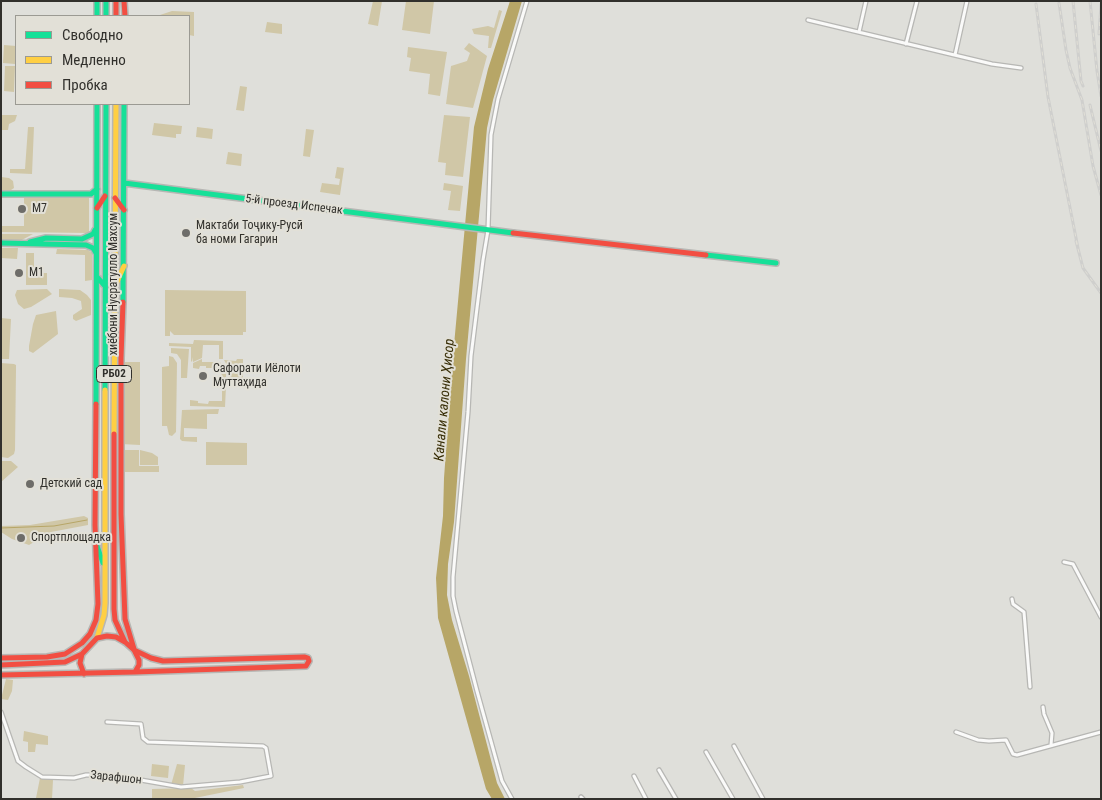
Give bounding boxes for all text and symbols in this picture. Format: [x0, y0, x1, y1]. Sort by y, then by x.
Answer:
legend [15, 15, 190, 105]
text: Свободно [62, 26, 123, 44]
text: Медленно [62, 51, 126, 69]
text: Пробка [62, 76, 108, 94]
street label: 5-й проезд Испечак [244, 192, 344, 218]
place label: М7 [32, 202, 47, 216]
marker: М7 [16, 203, 28, 215]
street label: хиёбони Нусратулло Махсум [107, 213, 121, 355]
place label: Мактаби Тоҷику-Русӣ ба номи Гагарин [196, 219, 303, 247]
marker: Мактаби Тоҷику-Русӣ ба номи Гагарин [180, 227, 192, 239]
place label: М1 [29, 266, 44, 280]
marker: М1 [13, 267, 25, 279]
water label: Канали калони Ҳисор [431, 338, 459, 462]
place label: Сафорати Иёлоти Муттаҳида [213, 362, 301, 390]
road number: РБ02 [96, 366, 132, 382]
marker: Сафорати Иёлоти Муттаҳида [197, 370, 209, 382]
place label: Детский сад [40, 477, 102, 491]
marker: Детский сад [24, 478, 36, 490]
place label: Спортплощадка [31, 531, 111, 545]
marker: Спортплощадка [15, 532, 27, 544]
street label: Зарафшон [90, 768, 142, 788]

